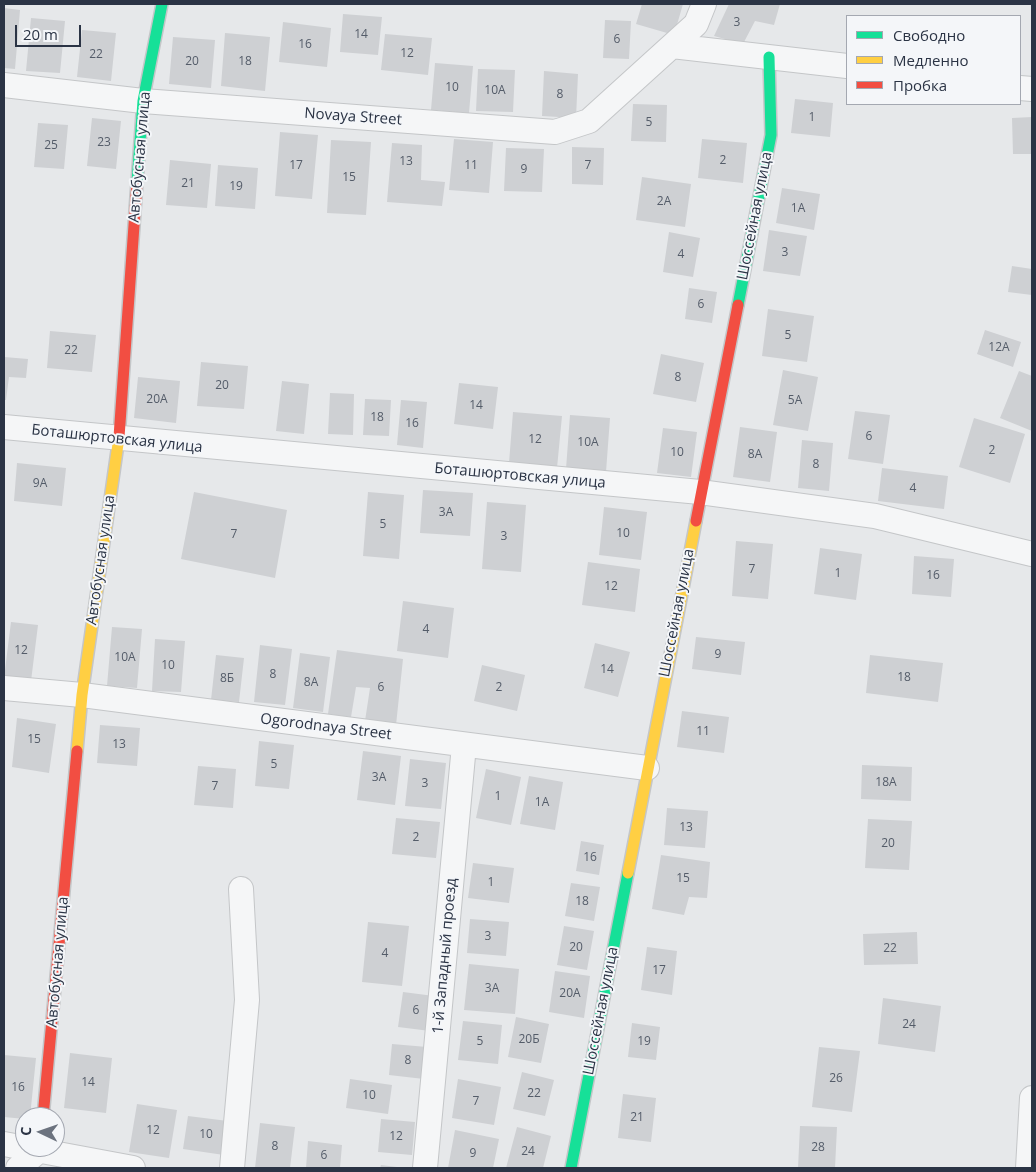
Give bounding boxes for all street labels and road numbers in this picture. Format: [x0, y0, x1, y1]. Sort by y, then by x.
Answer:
street label: Автобусная улица [125, 91, 155, 223]
street label: Novaya Street [304, 105, 402, 129]
street label: Шоссейная улица [734, 150, 776, 282]
street label: Боташюртовская улица [30, 421, 204, 457]
street label: Боташюртовская улица [434, 460, 606, 492]
street label: Автобусная улица [83, 494, 119, 626]
street label: Шоссейная улица [656, 547, 698, 679]
street label: Ogorodnaya Street [259, 710, 393, 744]
street label: 1-й Западный проезд [429, 877, 461, 1035]
street label: Автобусная улица [43, 896, 73, 1028]
street label: Шоссейная улица [580, 945, 622, 1077]

